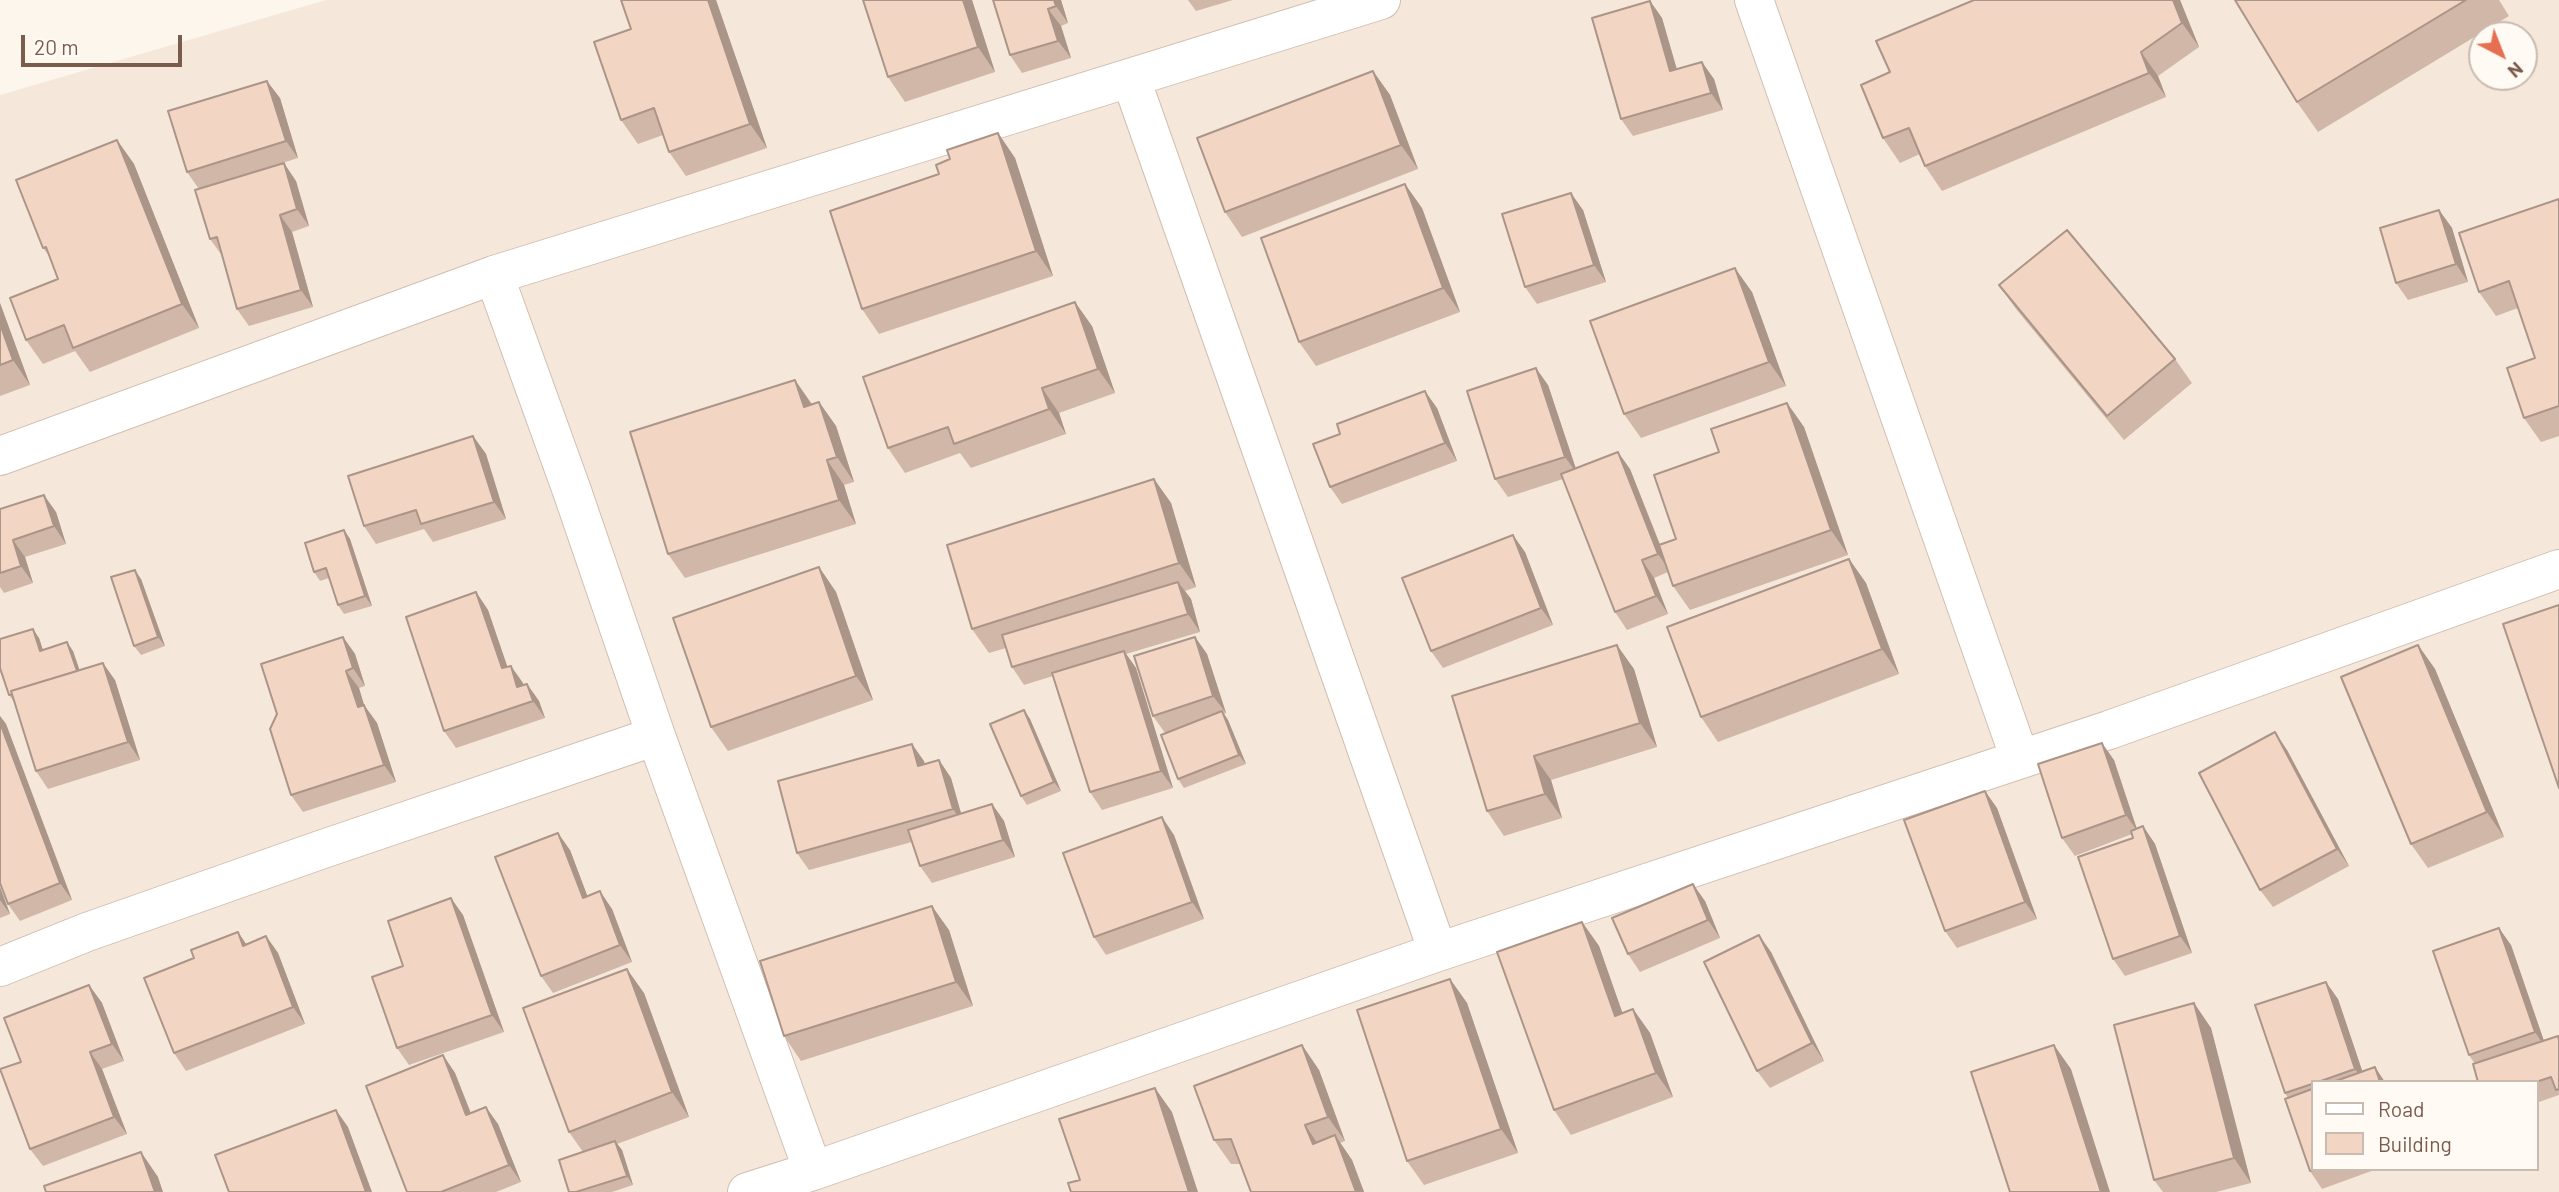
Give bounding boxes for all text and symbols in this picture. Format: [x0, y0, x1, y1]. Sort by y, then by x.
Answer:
scale bar [24, 21, 186, 65]
north arrow [2468, 21, 2538, 91]
text: 20 m [34, 34, 79, 59]
text: N [2504, 58, 2528, 83]
legend [2310, 1080, 2538, 1171]
text: Road [2378, 1096, 2424, 1121]
text: Building [2378, 1131, 2452, 1156]

